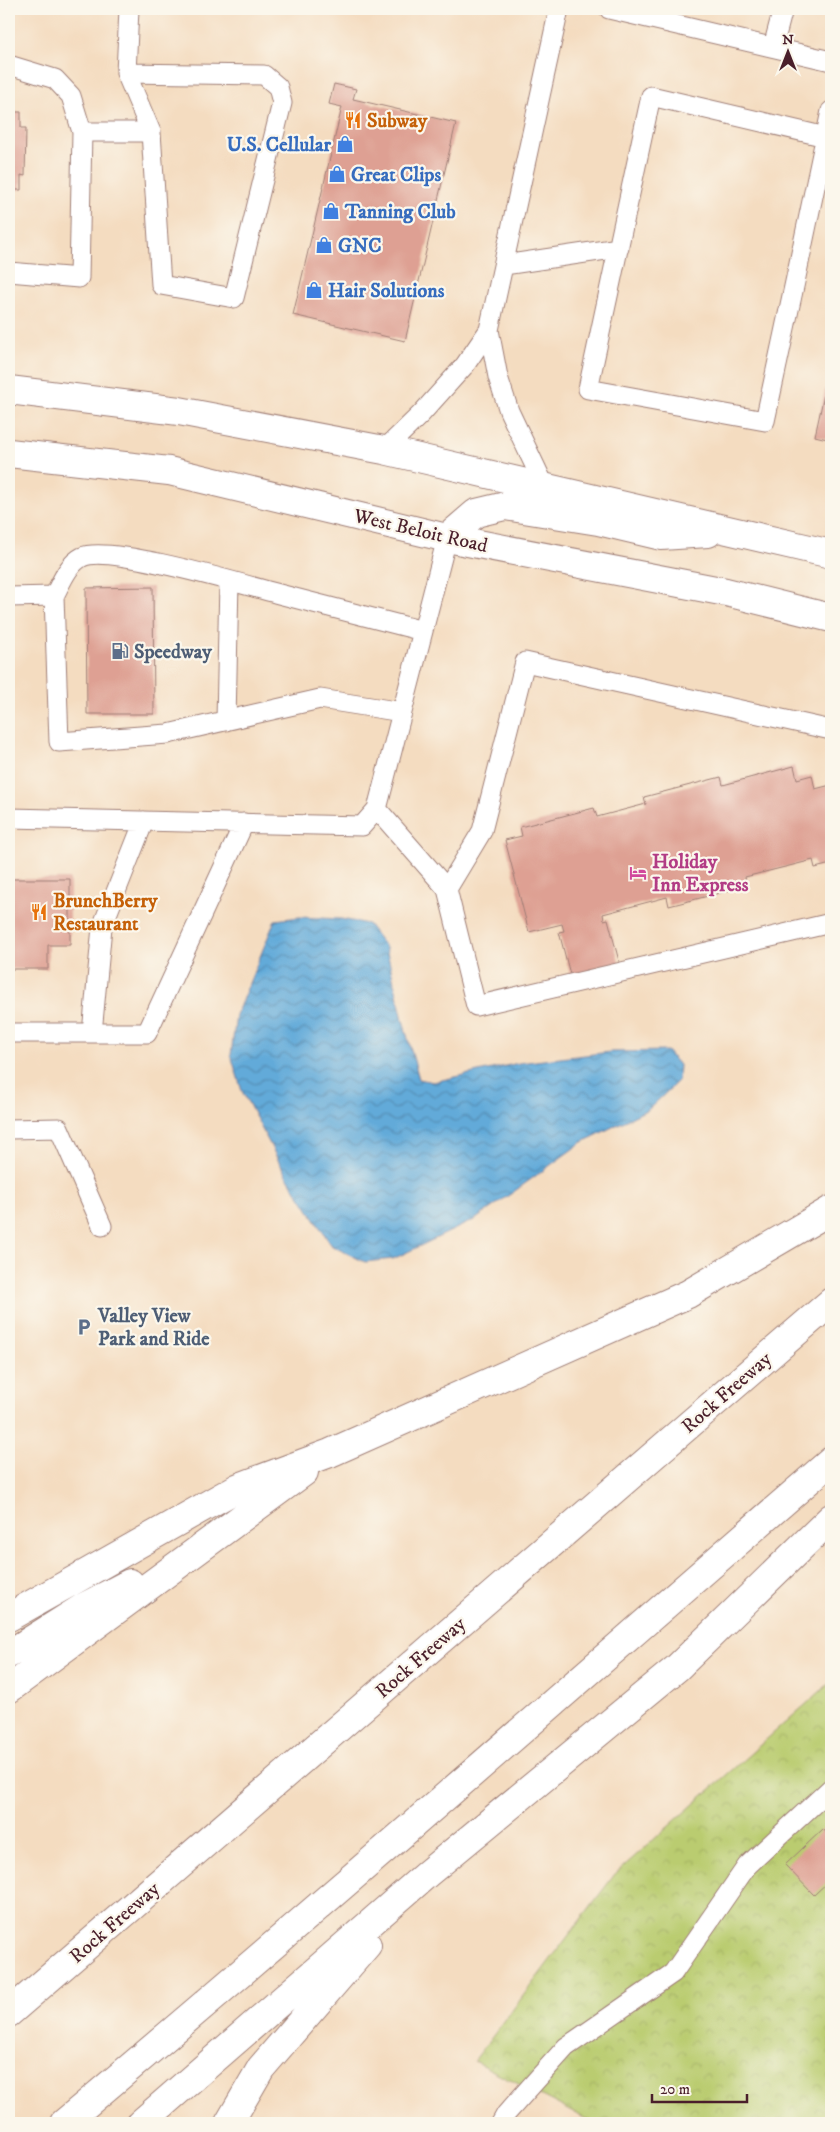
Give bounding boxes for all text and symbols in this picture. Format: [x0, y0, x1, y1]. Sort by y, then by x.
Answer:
north arrow [762, 28, 812, 78]
text: N [782, 31, 794, 49]
place label: Subway [367, 109, 428, 134]
restaurant icon: Subway [343, 110, 363, 130]
place label: U.S. Cellular [227, 133, 332, 158]
shop icon: U.S. Cellular [335, 134, 355, 154]
place label: Great Clips [351, 163, 441, 188]
shop icon: Great Clips [327, 164, 347, 184]
place label: Tanning Club [344, 200, 456, 225]
shop icon: Tanning Club [321, 201, 341, 221]
place label: GNC [338, 234, 382, 259]
shop icon: GNC [314, 235, 334, 255]
place label: Hair Solutions [328, 279, 445, 304]
shop icon: Hair Solutions [304, 280, 324, 300]
street label: West Beloit Road [350, 504, 490, 559]
place label: Speedway [134, 640, 212, 665]
fuel station icon: Speedway [110, 641, 130, 661]
place label: Holiday Inn Express [652, 850, 749, 898]
hotel icon: Holiday Inn Express [628, 863, 648, 883]
place label: BrunchBerry Restaurant [53, 889, 158, 937]
restaurant icon: BrunchBerry Restaurant [29, 902, 49, 922]
place label: Valley View Park and Ride [97, 1304, 210, 1352]
parking icon: Valley View Park and Ride [74, 1317, 94, 1337]
street label: Rock Freeway [677, 1347, 778, 1439]
street label: Rock Freeway [371, 1612, 472, 1704]
street label: Rock Freeway [65, 1877, 166, 1969]
scale bar [652, 2072, 748, 2104]
text: 20 m [660, 2080, 690, 2099]

